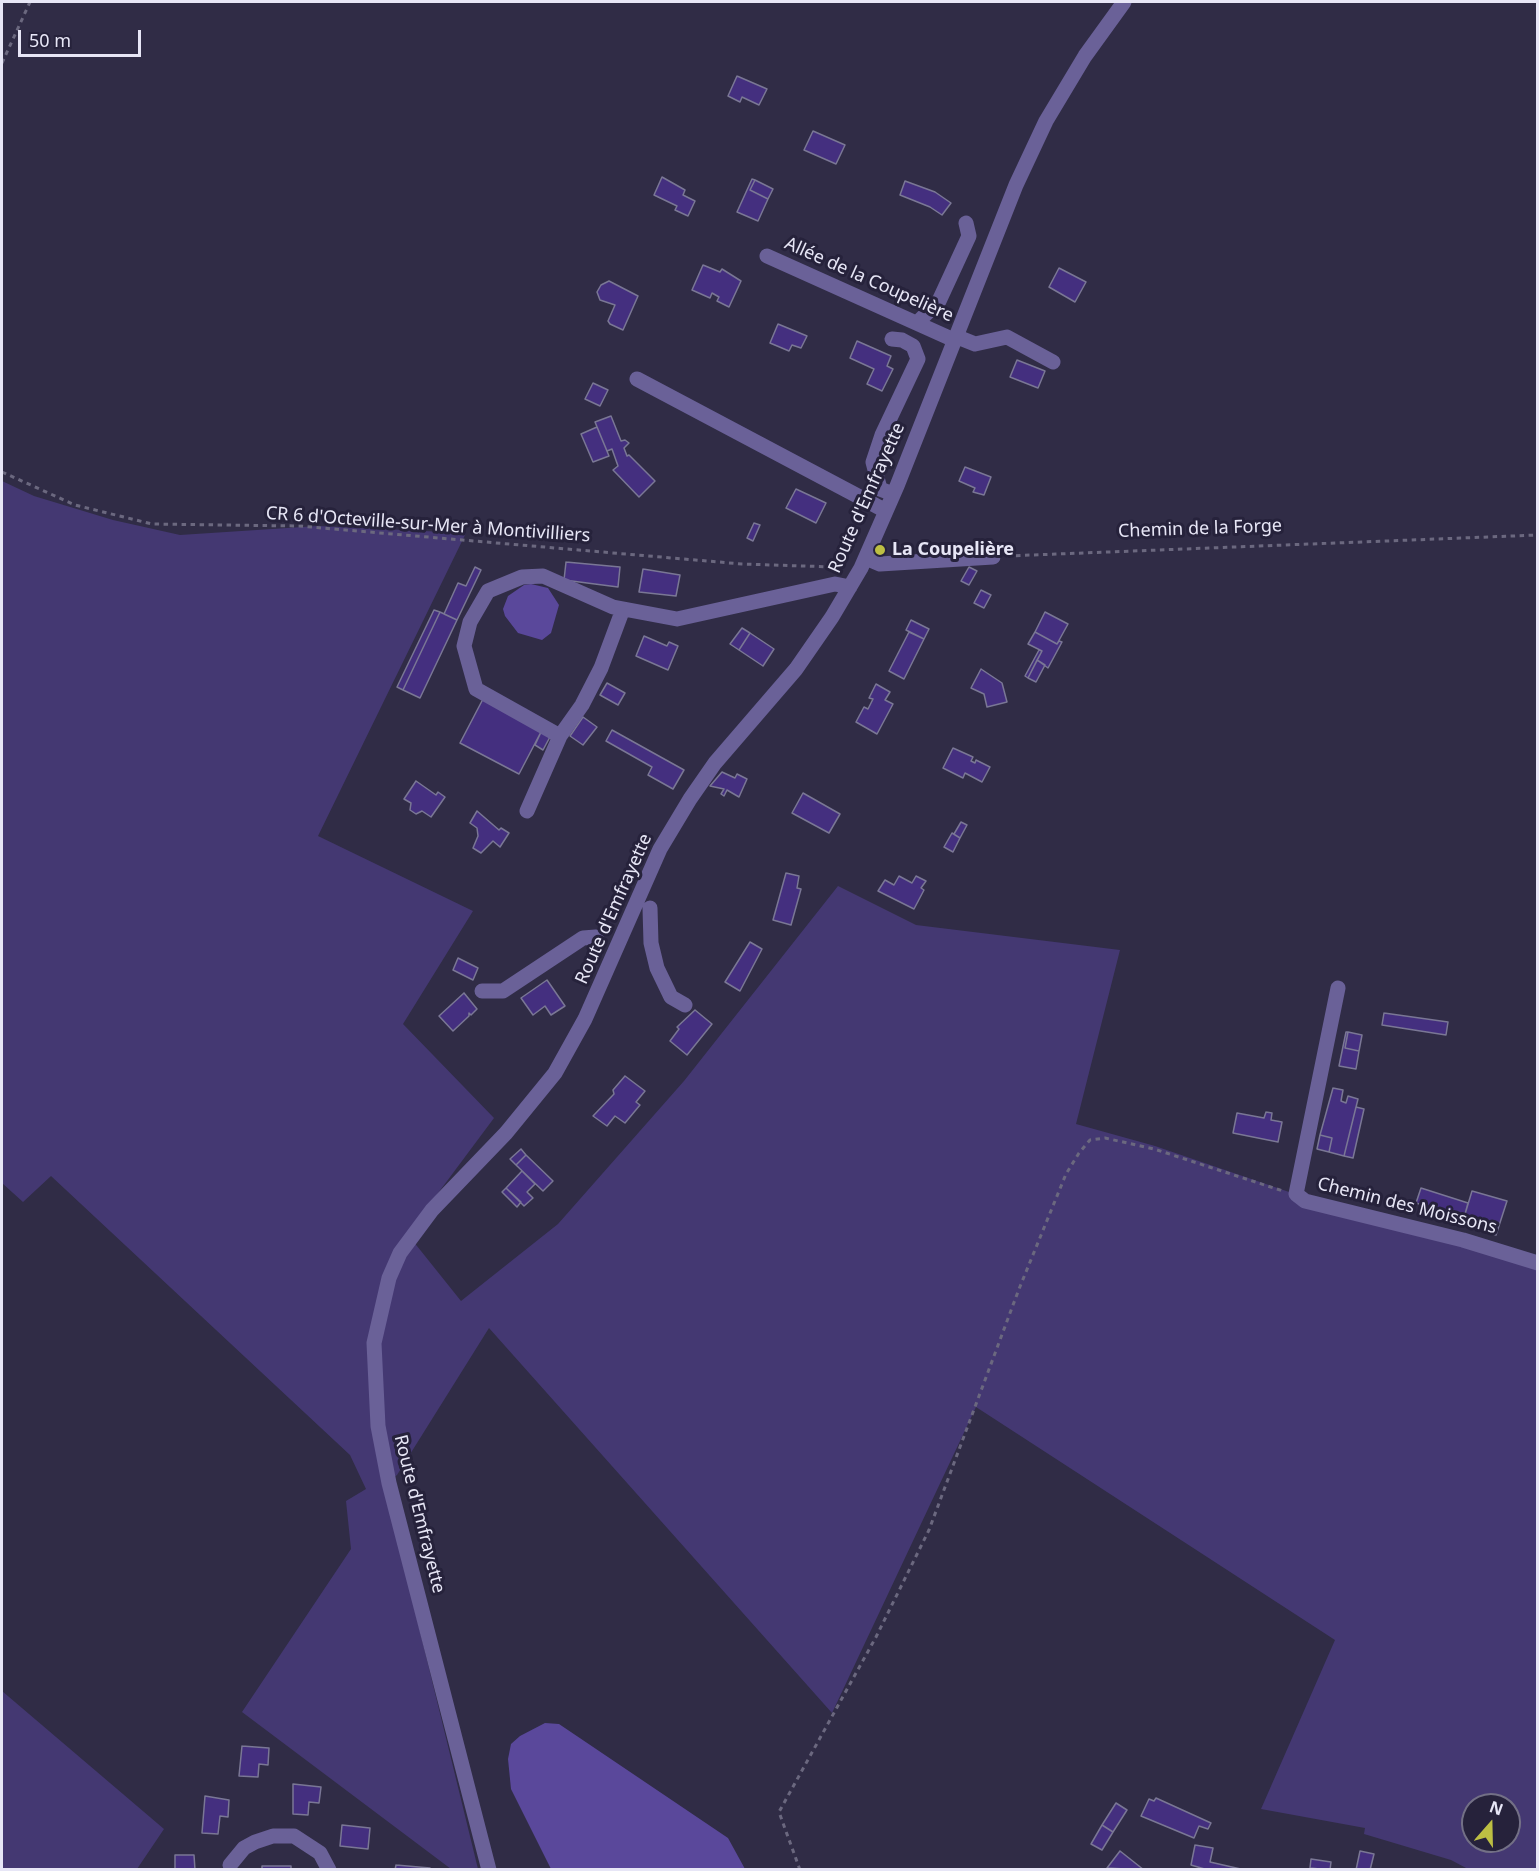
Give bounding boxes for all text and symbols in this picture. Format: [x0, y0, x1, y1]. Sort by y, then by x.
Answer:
scale bar [21, 18, 144, 56]
text: 50 m [29, 28, 71, 52]
street label: Allée de la Coupelière [781, 233, 957, 327]
street label: Route d'Emfrayette [824, 419, 910, 577]
street label: CR 6 d'Octeville-sur-Mer à Montivilliers [265, 503, 591, 547]
street label: Chemin de la Forge [1118, 515, 1282, 543]
place label: La Coupelière [892, 539, 1014, 561]
marker: La Coupelière [873, 543, 887, 557]
street label: Route d'Emfrayette [571, 830, 657, 988]
street label: Chemin des Moissons [1315, 1173, 1499, 1239]
street label: Route d'Emfrayette [389, 1433, 449, 1595]
north arrow [1461, 1793, 1521, 1853]
text: N [1487, 1795, 1506, 1821]

